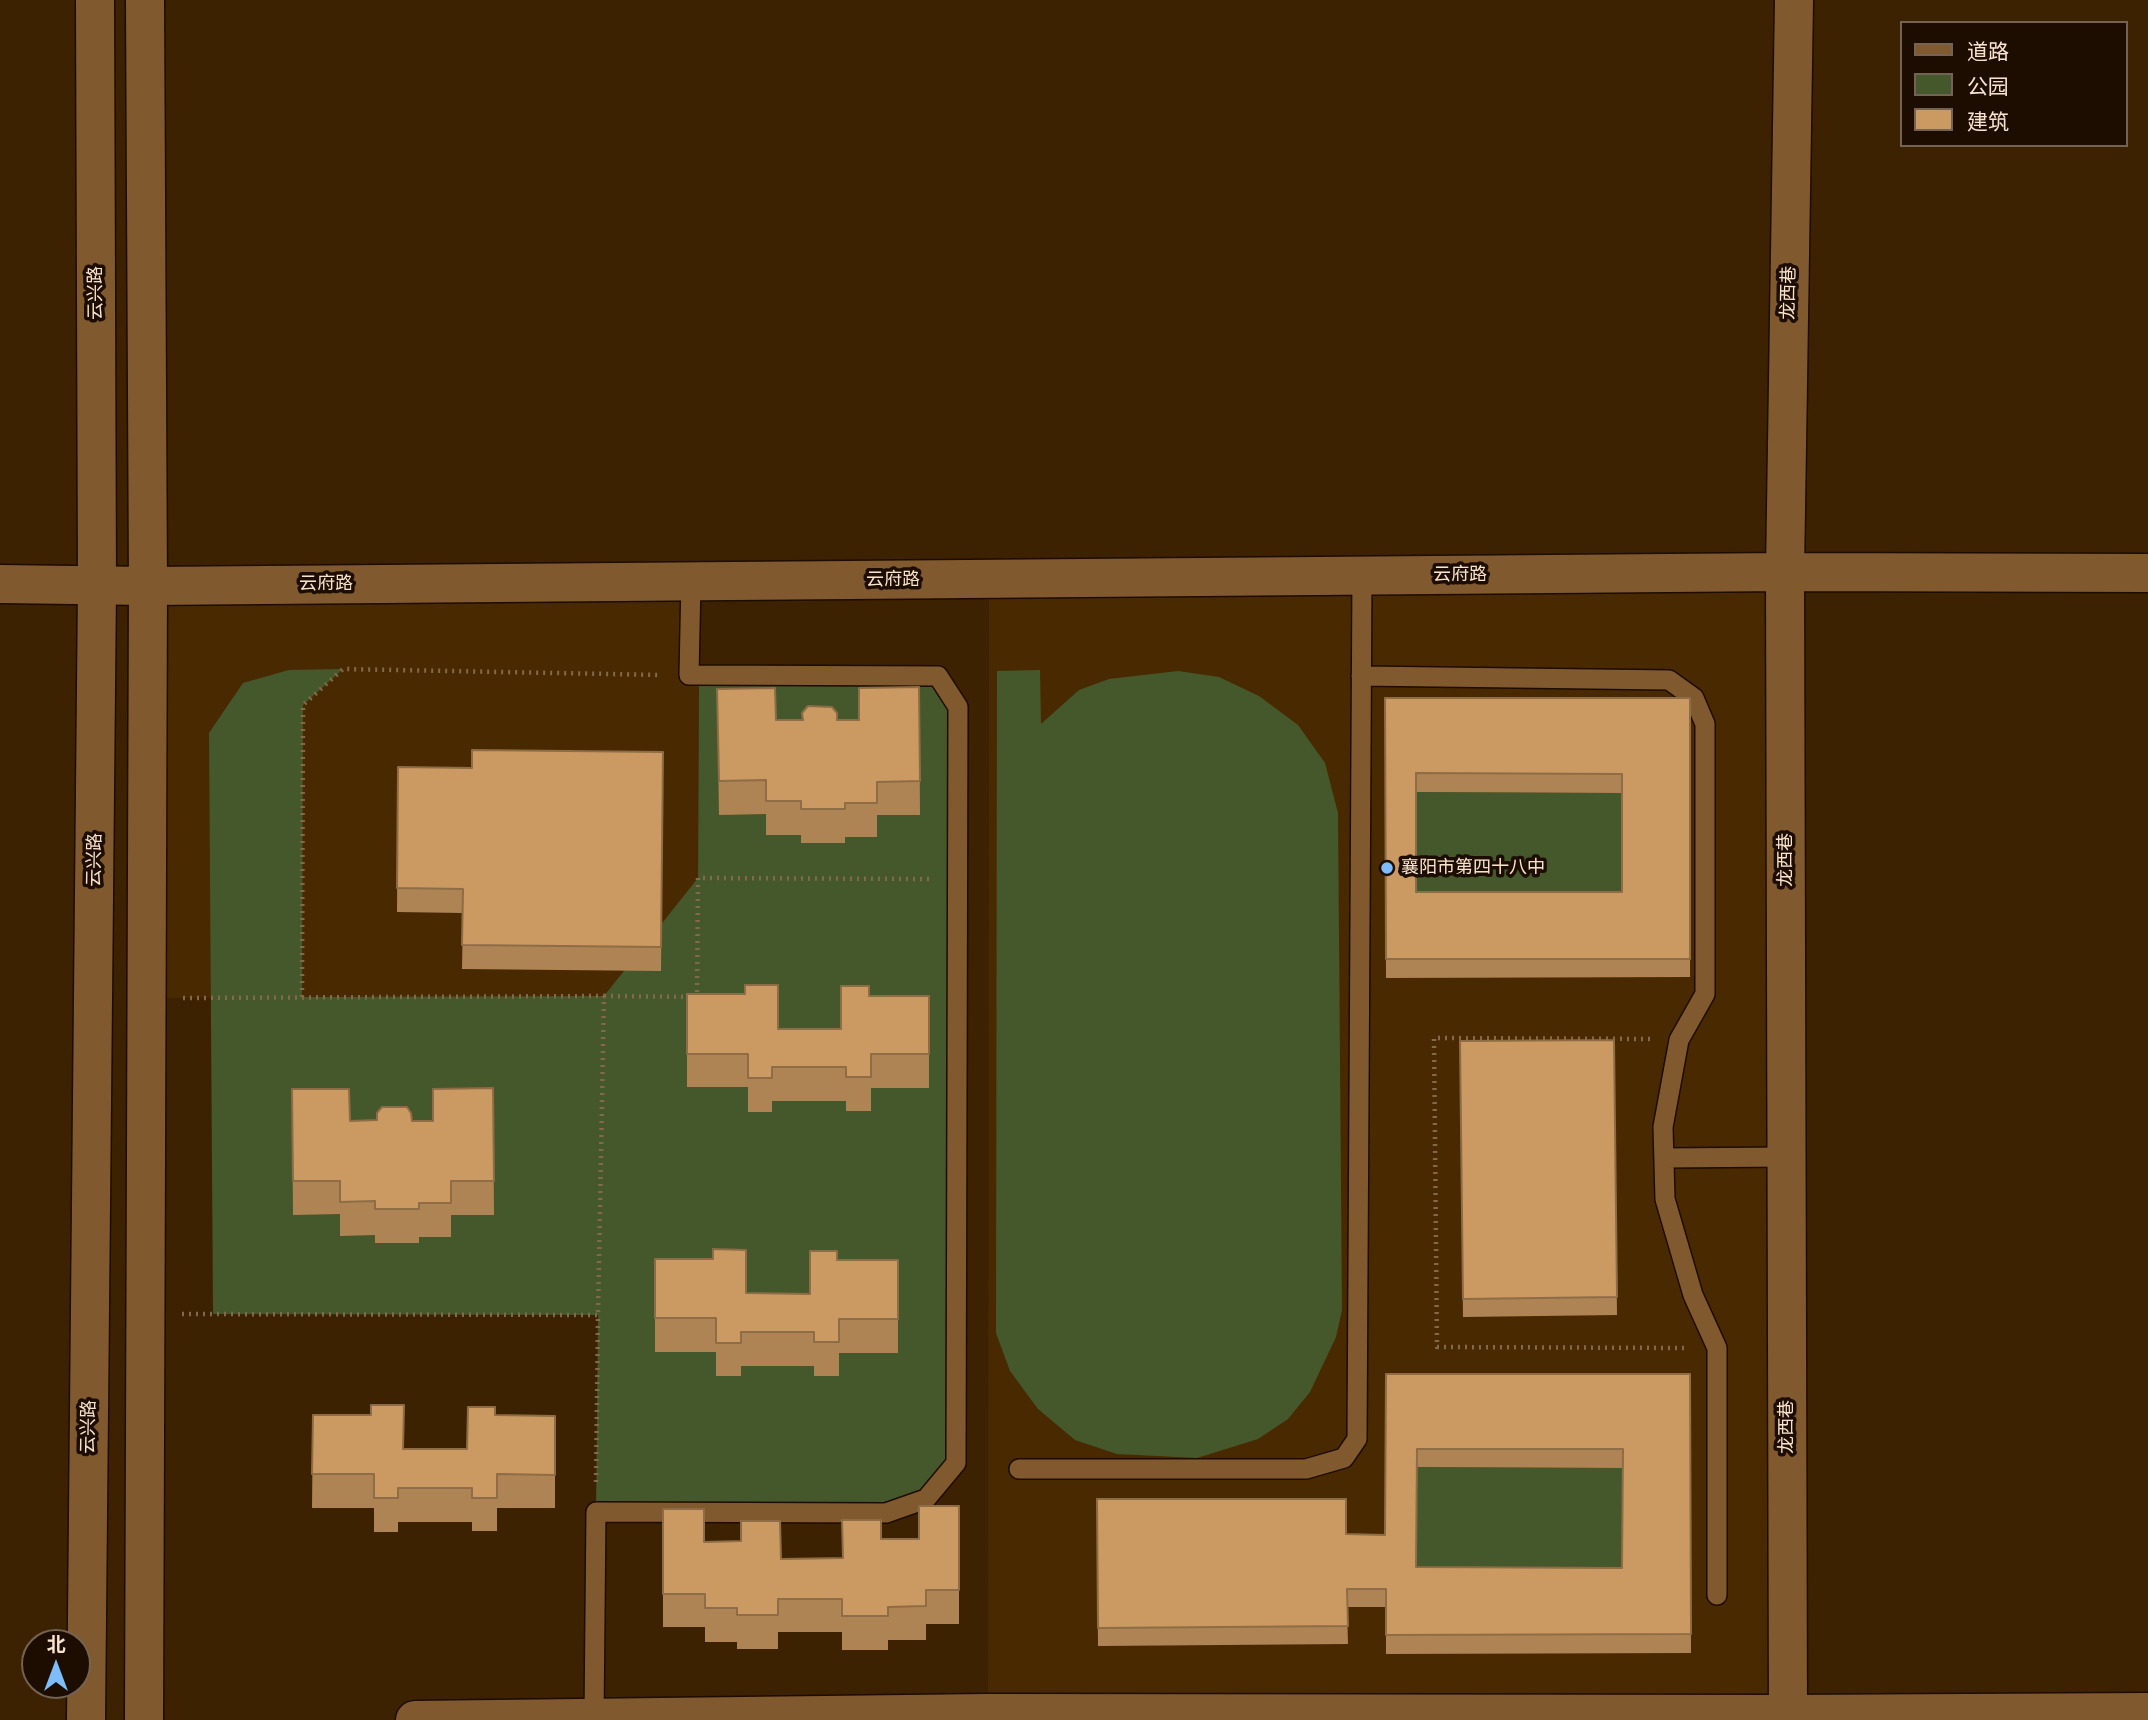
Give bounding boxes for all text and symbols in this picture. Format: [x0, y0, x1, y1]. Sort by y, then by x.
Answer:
legend [1899, 21, 2127, 147]
text: 道路 [1967, 40, 2009, 63]
text: 公园 [1967, 75, 2009, 98]
text: 建筑 [1967, 110, 2009, 133]
street label: 云兴路 [85, 266, 107, 320]
street label: 龙西巷 [1778, 266, 1800, 320]
street label: 云府路 [1433, 564, 1487, 586]
street label: 云府路 [866, 569, 920, 591]
street label: 云府路 [299, 573, 353, 595]
street label: 云兴路 [84, 833, 106, 887]
street label: 龙西巷 [1775, 833, 1797, 887]
place label: 襄阳市第四十八中 [1401, 857, 1545, 879]
marker: 襄阳市第四十八中 [1379, 860, 1395, 876]
street label: 云兴路 [78, 1400, 100, 1454]
street label: 龙西巷 [1776, 1400, 1798, 1454]
north arrow [21, 1629, 91, 1699]
text: 北 [46, 1634, 66, 1655]

